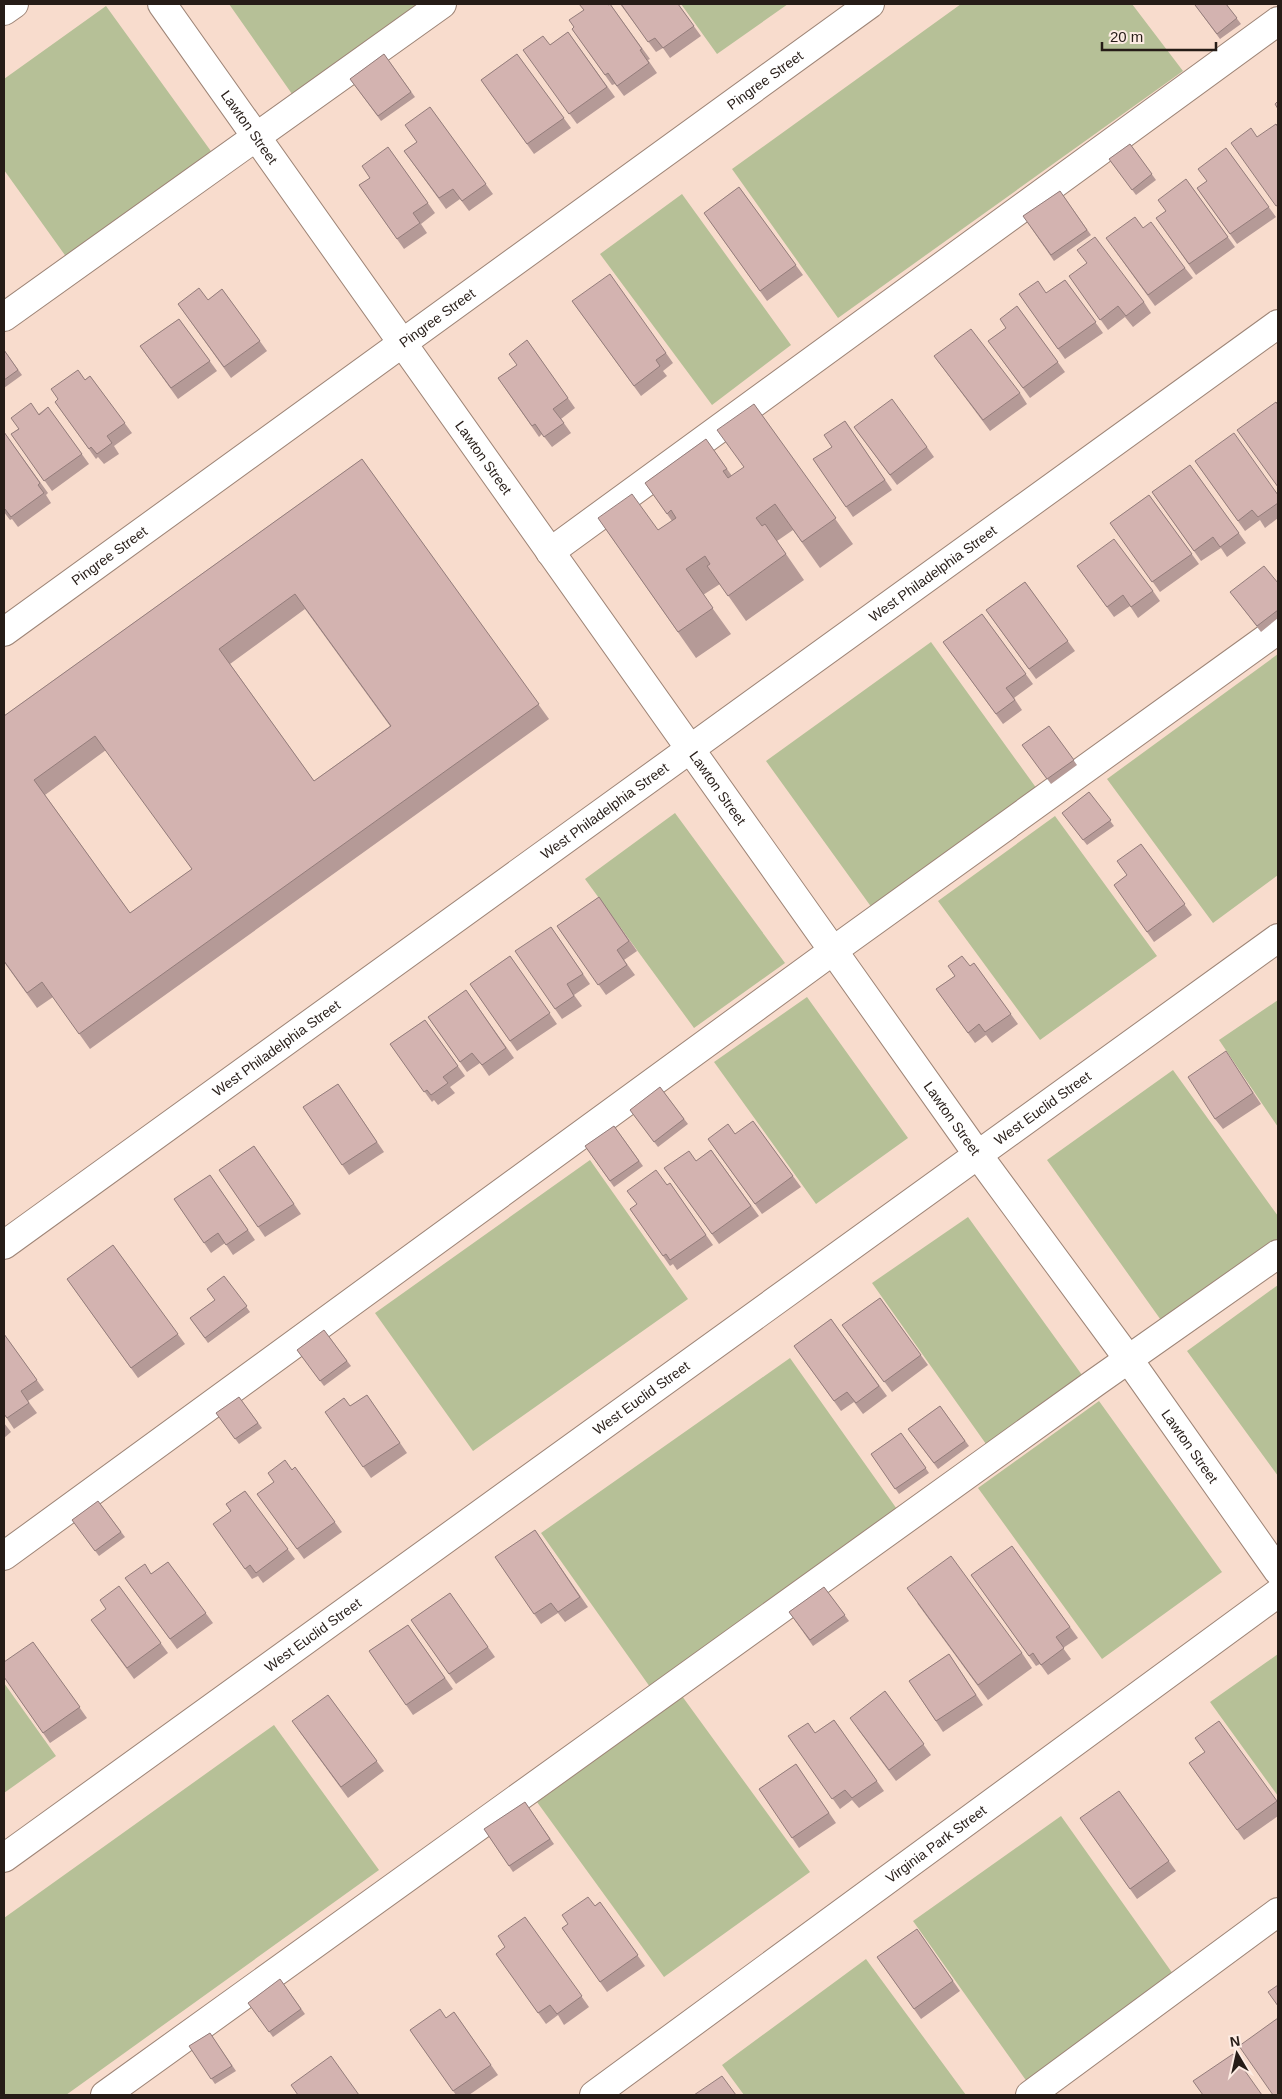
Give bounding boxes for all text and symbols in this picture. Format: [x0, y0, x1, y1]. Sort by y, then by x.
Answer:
scale bar [1102, 20, 1216, 52]
text: 20 m [1110, 28, 1143, 45]
street label: Pingree Street [724, 47, 806, 113]
street label: Lawton Street [218, 87, 281, 167]
street label: Pingree Street [396, 285, 478, 351]
street label: Lawton Street [452, 418, 515, 498]
street label: West Philadelphia Street [866, 522, 1000, 625]
street label: Pingree Street [68, 523, 150, 588]
street label: Lawton Street [686, 748, 749, 828]
street label: West Philadelphia Street [538, 759, 671, 862]
street label: West Philadelphia Street [210, 997, 343, 1100]
street label: West Euclid Street [991, 1068, 1094, 1148]
street label: Lawton Street [920, 1078, 984, 1158]
street label: West Euclid Street [590, 1358, 693, 1438]
street label: Lawton Street [1158, 1406, 1221, 1486]
street label: West Euclid Street [262, 1595, 364, 1675]
street label: Virginia Park Street [883, 1802, 989, 1886]
north arrow [1212, 2029, 1262, 2079]
text: N [1229, 2032, 1241, 2050]

